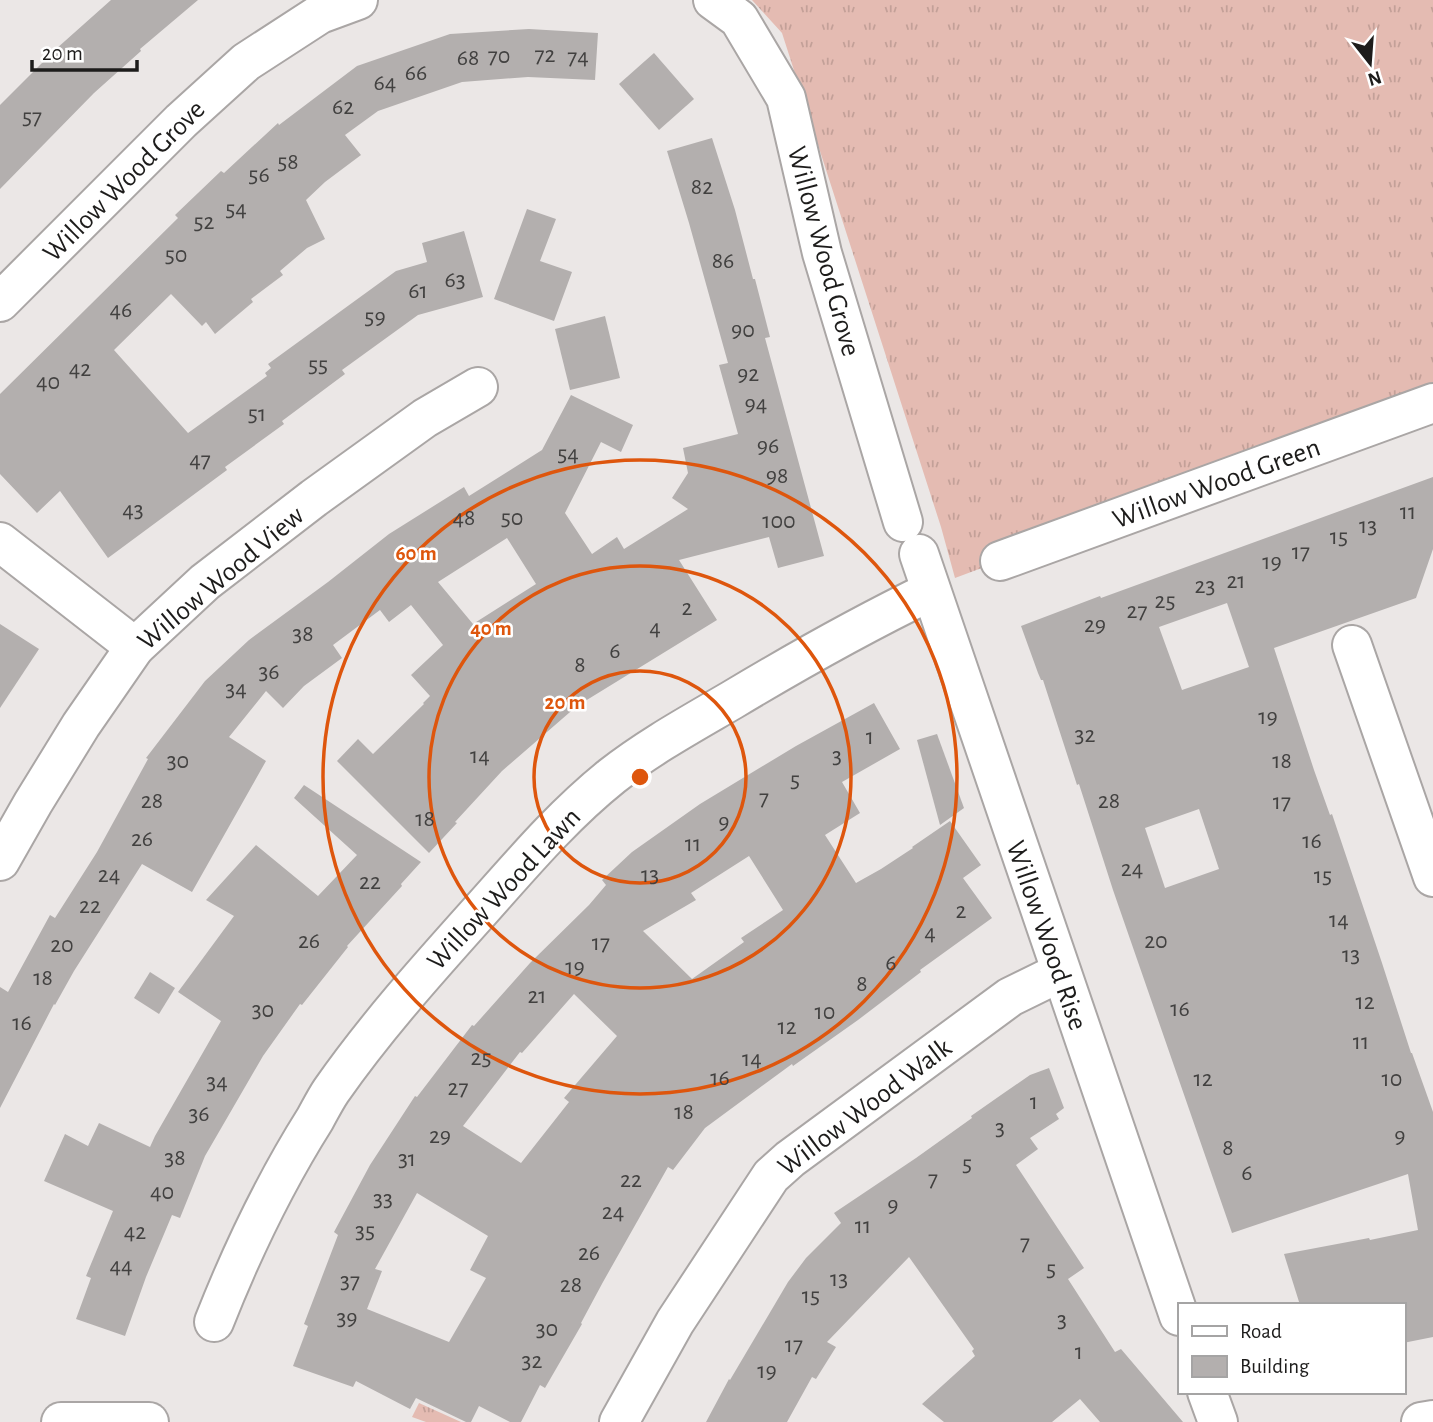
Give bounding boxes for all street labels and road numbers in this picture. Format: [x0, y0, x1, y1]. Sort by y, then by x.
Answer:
street label: Willow Wood Grove [38, 95, 211, 268]
street label: Willow Wood Grove [782, 144, 865, 359]
street label: Willow Wood Green [1109, 433, 1324, 534]
street label: Willow Wood View [133, 501, 310, 656]
street label: Willow Wood Lawn [422, 803, 586, 976]
street label: Willow Wood Rise [1001, 837, 1092, 1034]
street label: Willow Wood Walk [773, 1033, 957, 1182]

